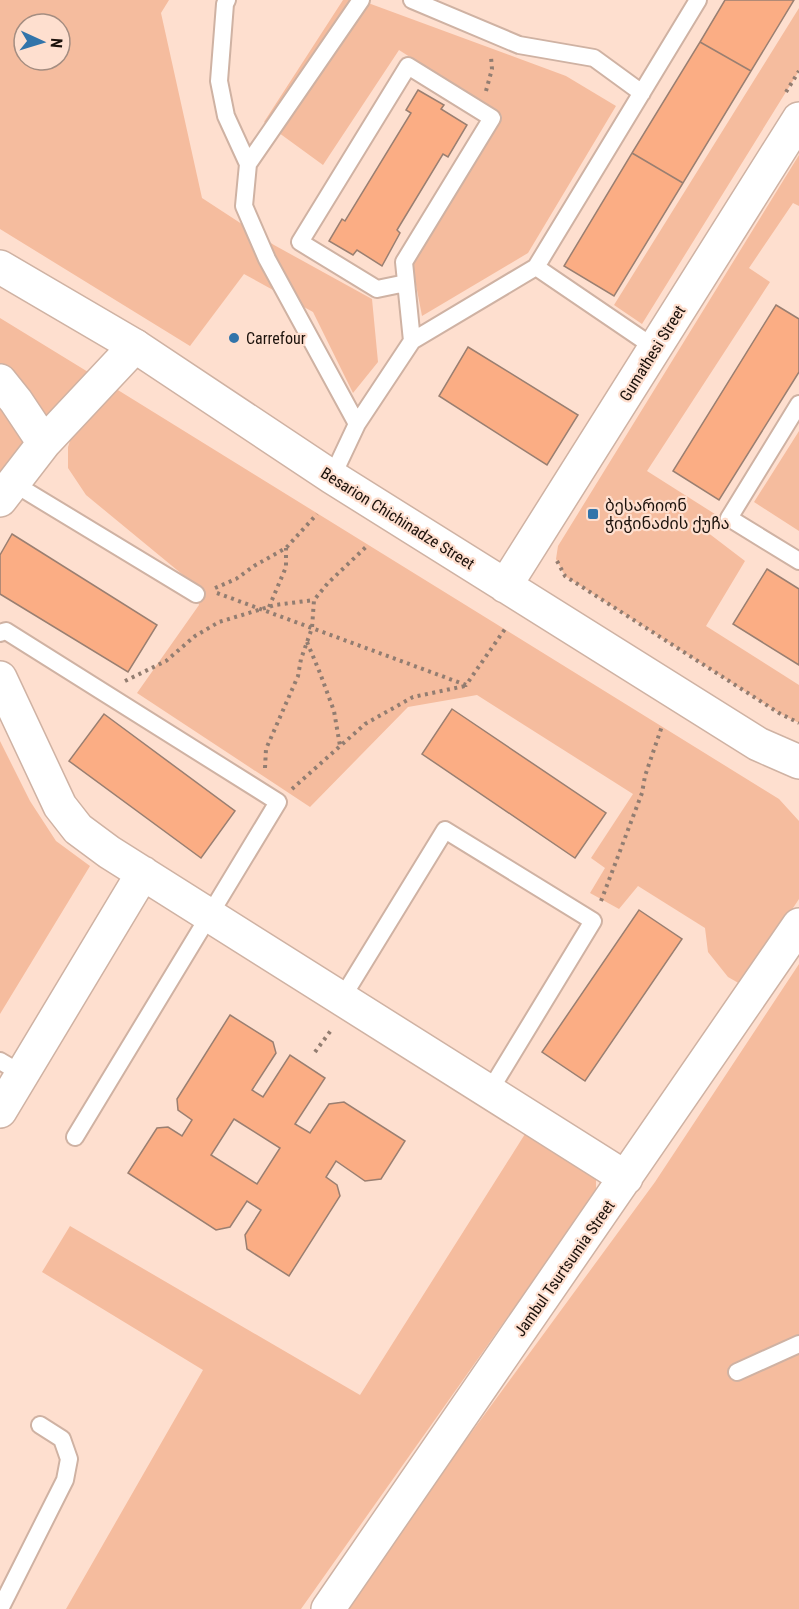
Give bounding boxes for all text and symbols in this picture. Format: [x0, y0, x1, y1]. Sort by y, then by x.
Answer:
north arrow [12, 12, 72, 72]
text: N [47, 37, 66, 49]
street label: Gumathesi Street [615, 302, 689, 405]
place label: Carrefour [246, 329, 306, 348]
marker: Carrefour [227, 331, 241, 345]
street label: Besarion Chichinadze Street [317, 463, 478, 574]
place label: ბესარიონ ჭიჭინაძის ქუჩა [605, 496, 730, 533]
marker: ბესარიონ ჭიჭინაძის ქუჩა [586, 507, 600, 521]
street label: Jambul Tsurtsumia Street [510, 1196, 619, 1340]

